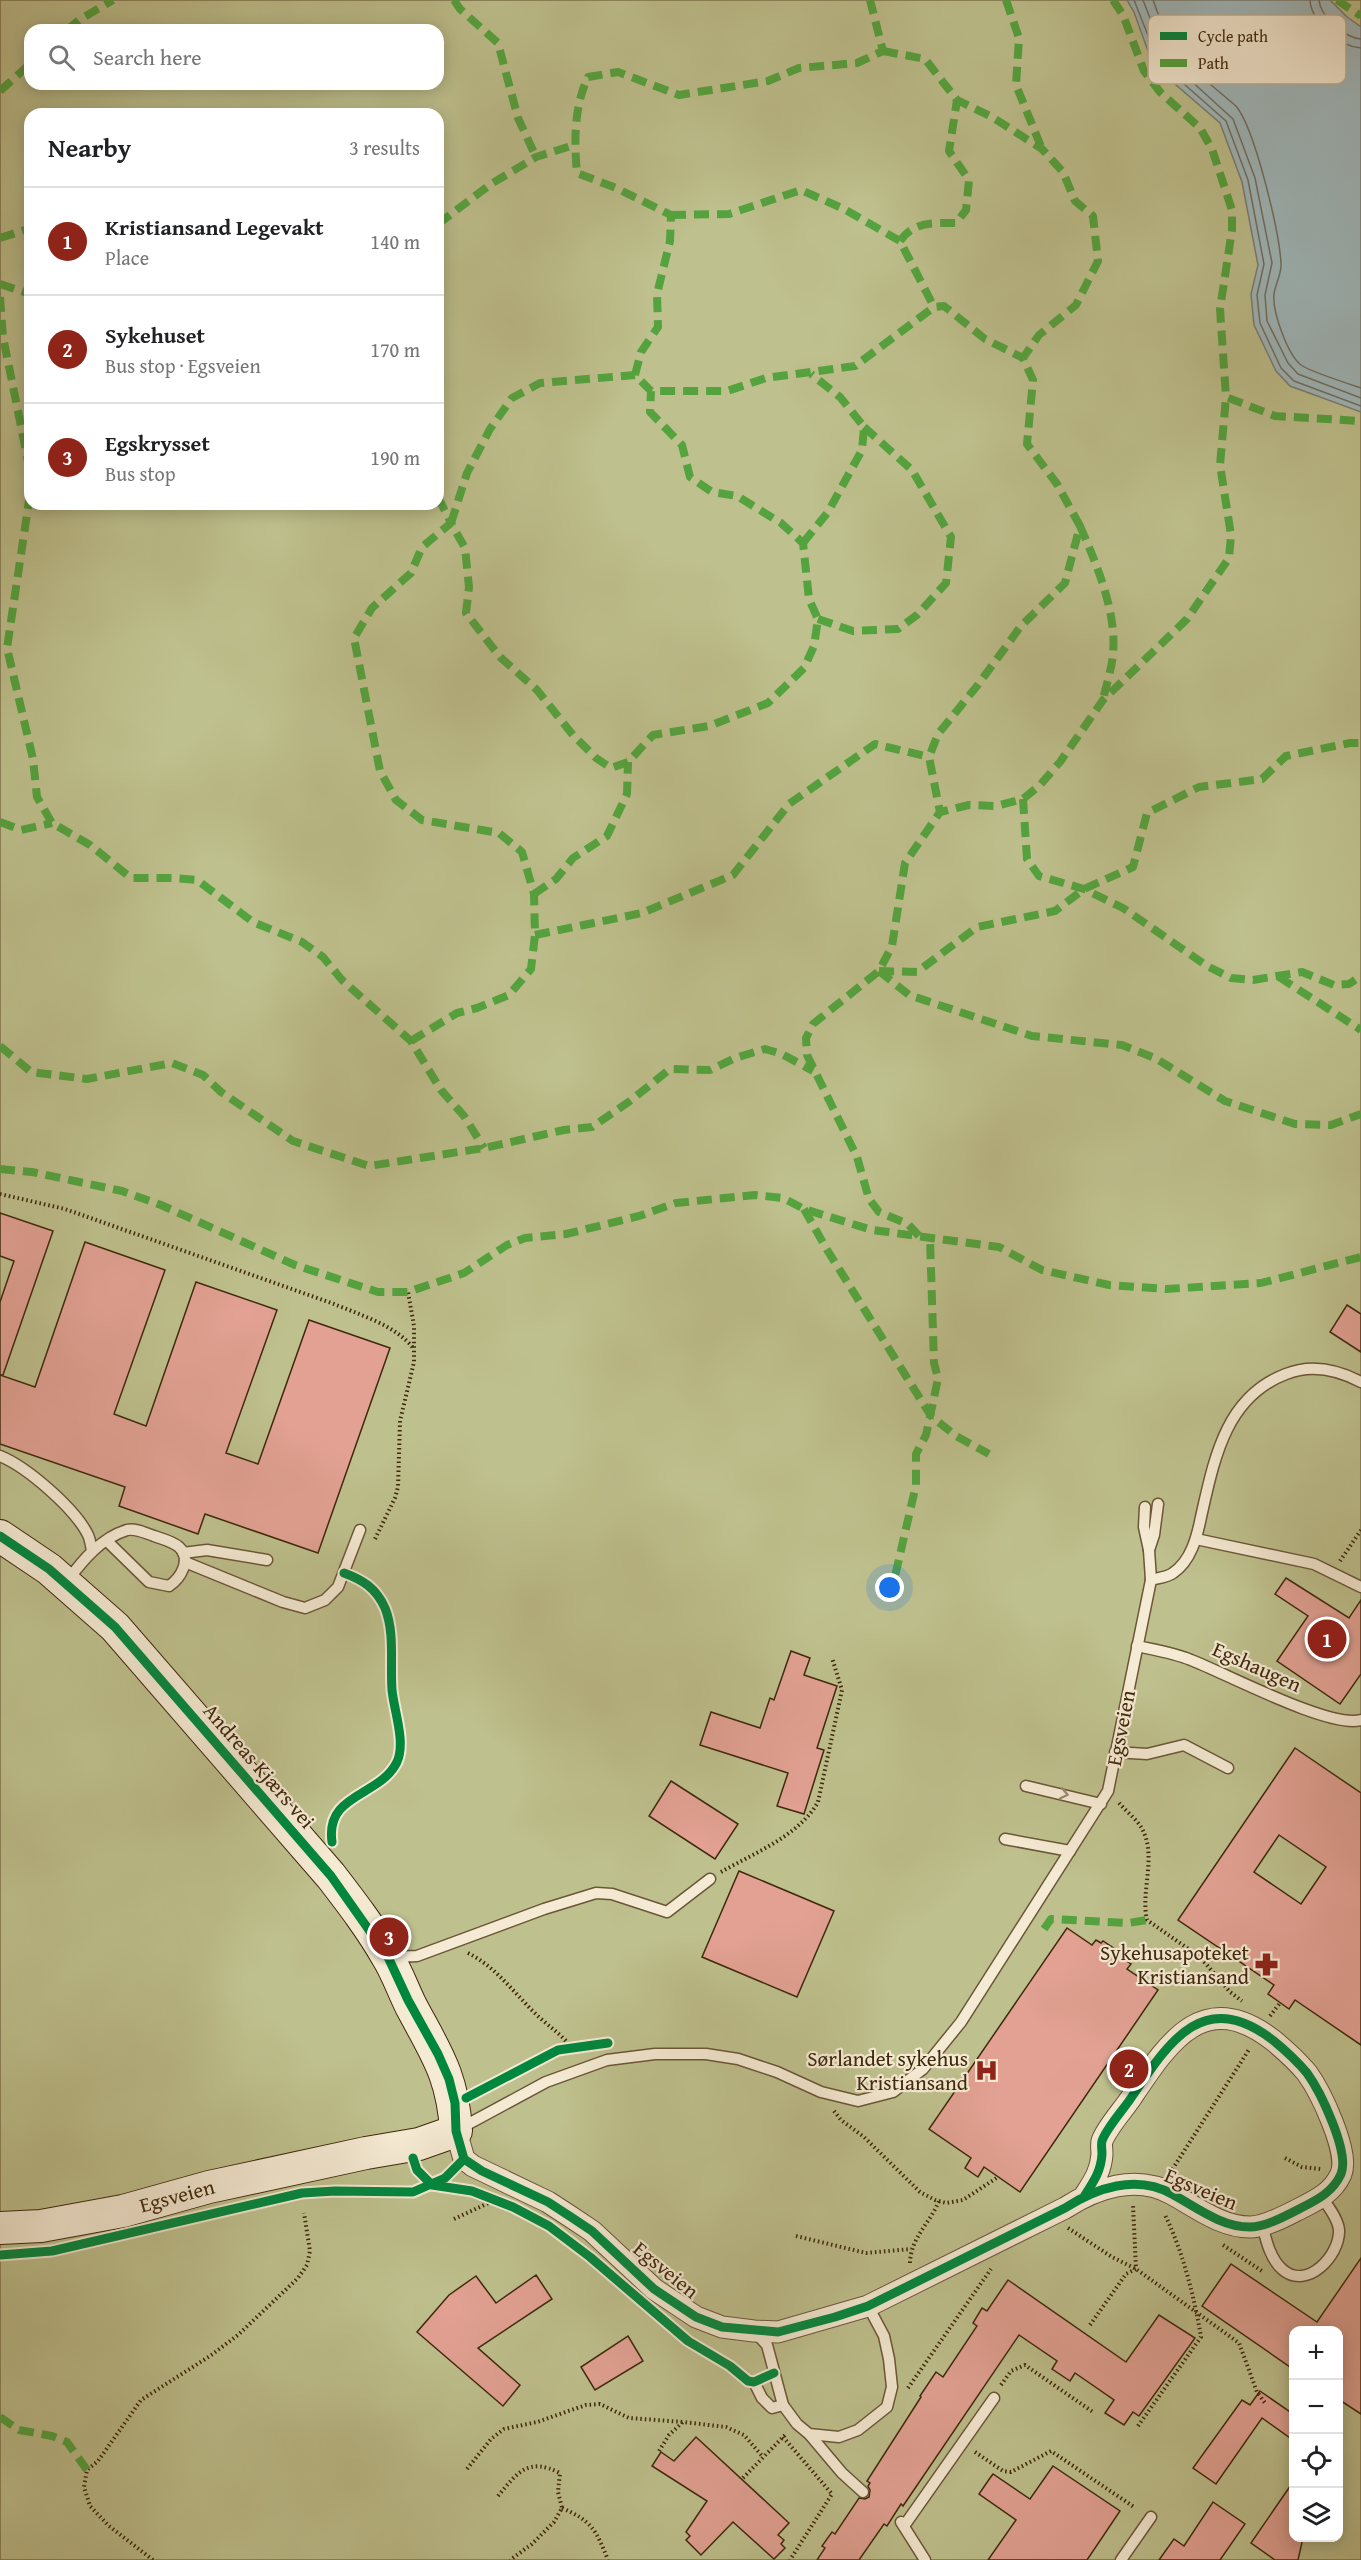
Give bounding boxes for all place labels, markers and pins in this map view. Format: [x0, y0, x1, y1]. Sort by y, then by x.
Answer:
pin: 1 [1308, 1616, 1346, 1662]
pin: 3 [370, 1914, 408, 1960]
place label: Sykehusapoteket Kristiansand [1100, 1937, 1250, 1992]
pharmacy icon: Sykehusapoteket Kristiansand [1254, 1952, 1280, 1978]
place label: Sørlandet sykehus Kristiansand [807, 2043, 969, 2098]
pin: 2 [1110, 2046, 1148, 2092]
hospital icon: Sørlandet sykehus Kristiansand [973, 2058, 999, 2084]

